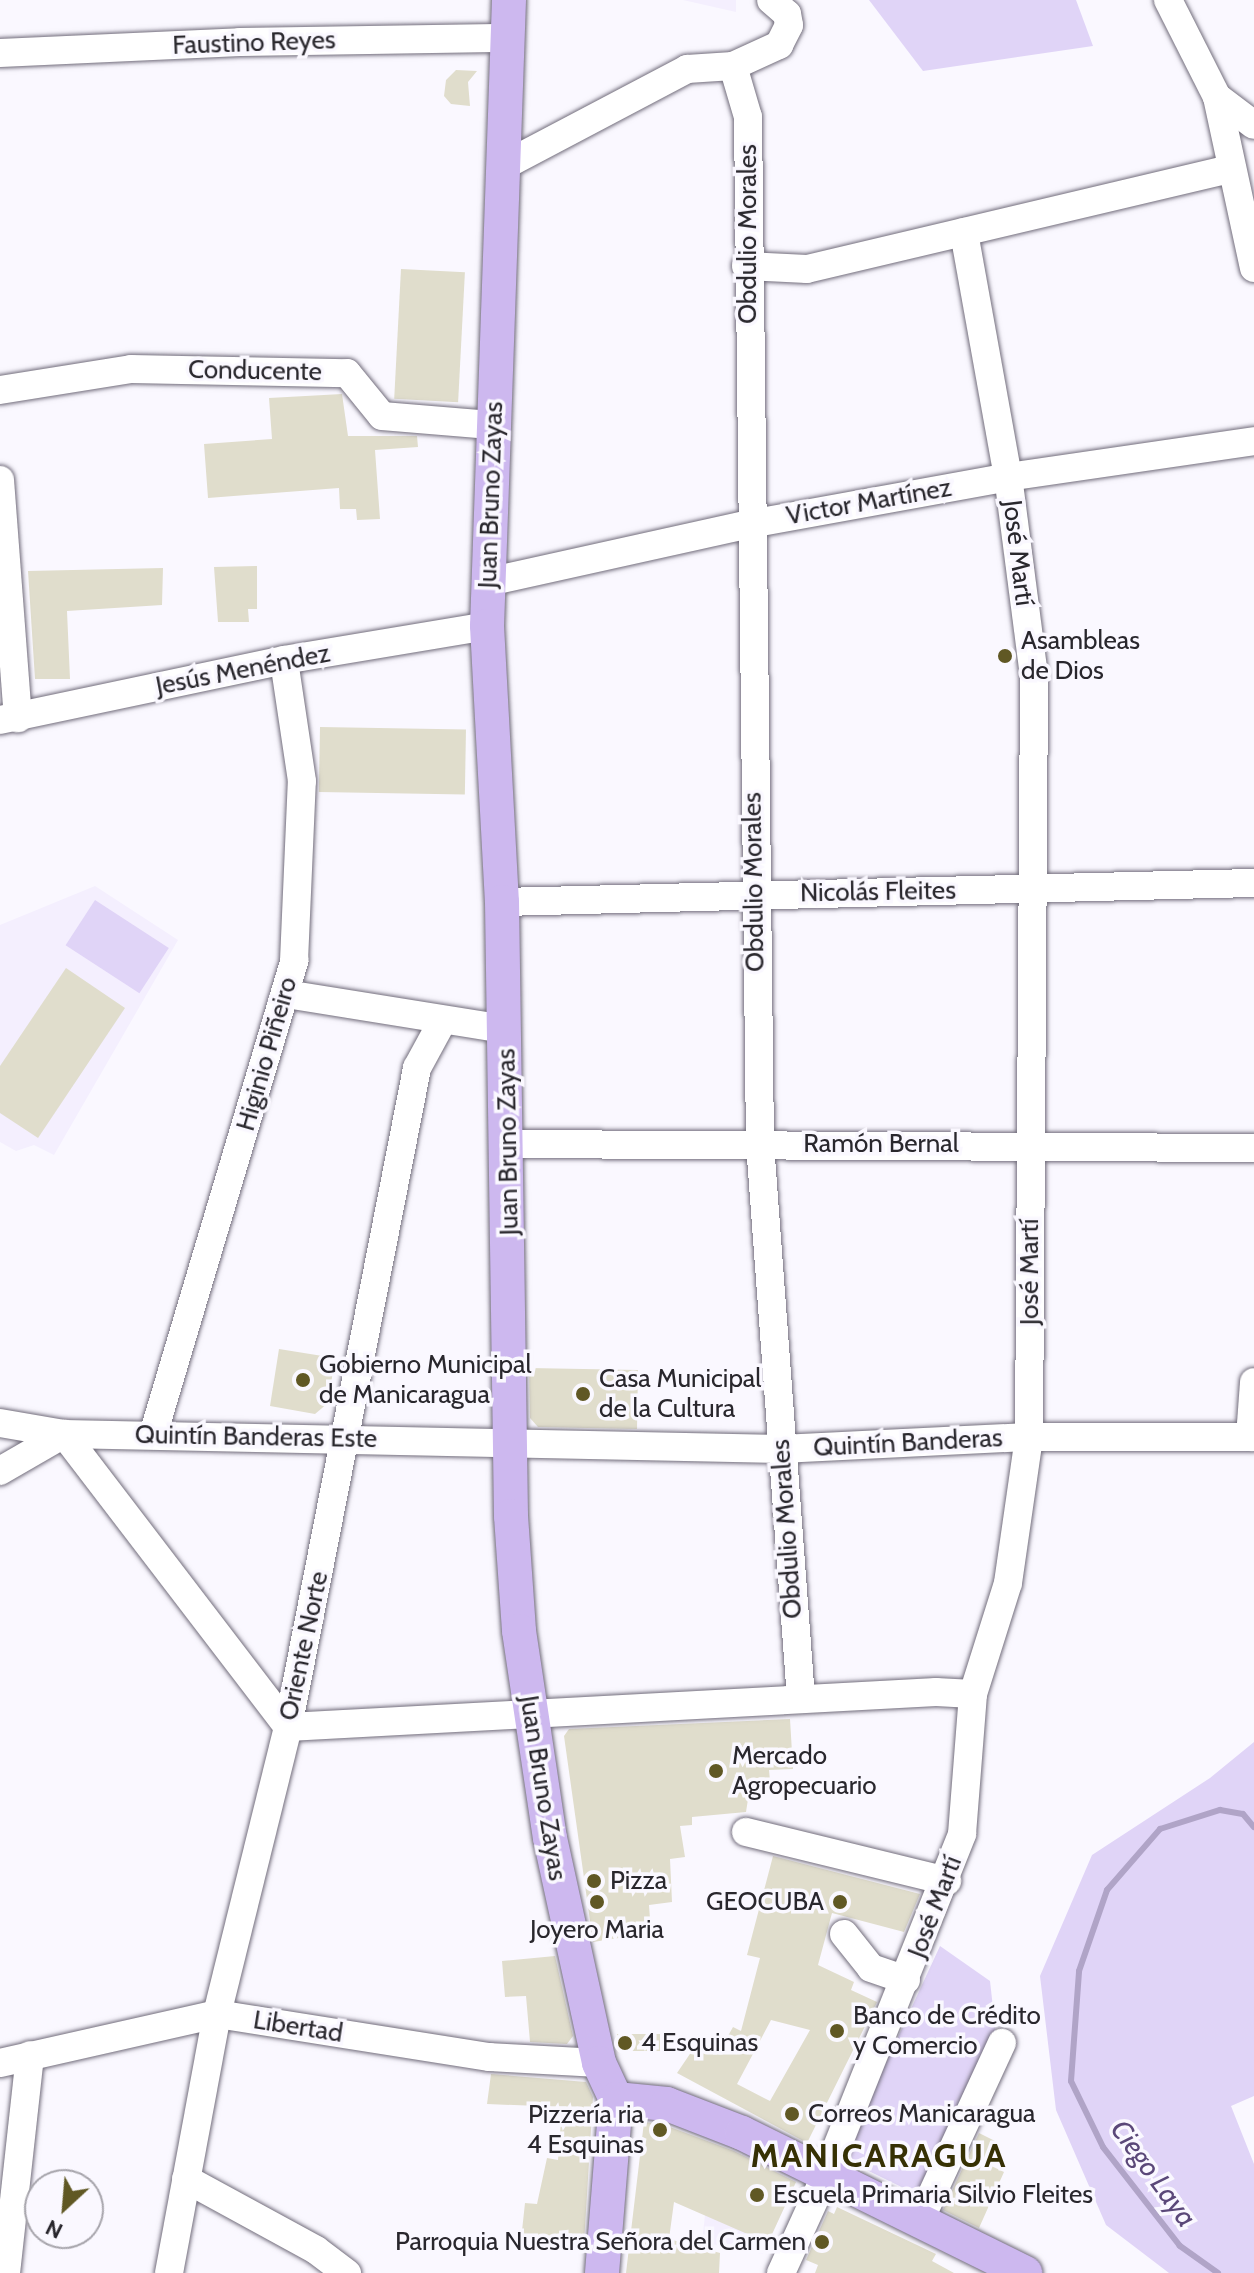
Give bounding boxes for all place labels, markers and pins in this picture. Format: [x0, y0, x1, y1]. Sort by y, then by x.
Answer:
place label: Asambleas de Dios [1021, 625, 1140, 686]
marker: Asambleas de Dios [996, 647, 1014, 665]
place label: Gobierno Municipal de Manicaragua [319, 1349, 532, 1410]
place label: Casa Municipal de la Cultura [599, 1363, 761, 1424]
marker: Gobierno Municipal de Manicaragua [294, 1371, 312, 1389]
marker: Casa Municipal de la Cultura [574, 1385, 592, 1403]
place label: Mercado Agropecuario [732, 1740, 877, 1802]
marker: Mercado Agropecuario [707, 1762, 725, 1780]
place label: Pizza [610, 1865, 667, 1897]
marker: Pizza [585, 1872, 603, 1890]
place label: GEOCUBA [706, 1886, 824, 1918]
marker: Joyero Maria [588, 1893, 606, 1911]
marker: GEOCUBA [831, 1893, 849, 1911]
place label: Joyero Maria [530, 1914, 664, 1946]
place label: Banco de Crédito y Comercio [853, 2000, 1041, 2062]
marker: Banco de Crédito y Comercio [828, 2022, 846, 2040]
place label: 4 Esquinas [641, 2027, 758, 2059]
marker: 4 Esquinas [616, 2034, 634, 2052]
place label: Correos Manicaragua [808, 2098, 1036, 2130]
place label: Pizzería ria 4 Esquinas [527, 2099, 644, 2160]
marker: Correos Manicaragua [783, 2105, 801, 2123]
marker: Pizzería ria 4 Esquinas [651, 2121, 669, 2139]
place label: Escuela Primaria Silvio Fleites [773, 2179, 1093, 2211]
marker: Escuela Primaria Silvio Fleites [748, 2186, 766, 2204]
place label: Parroquia Nuestra Señora del Carmen [395, 2226, 806, 2258]
marker: Parroquia Nuestra Señora del Carmen [813, 2233, 831, 2251]

